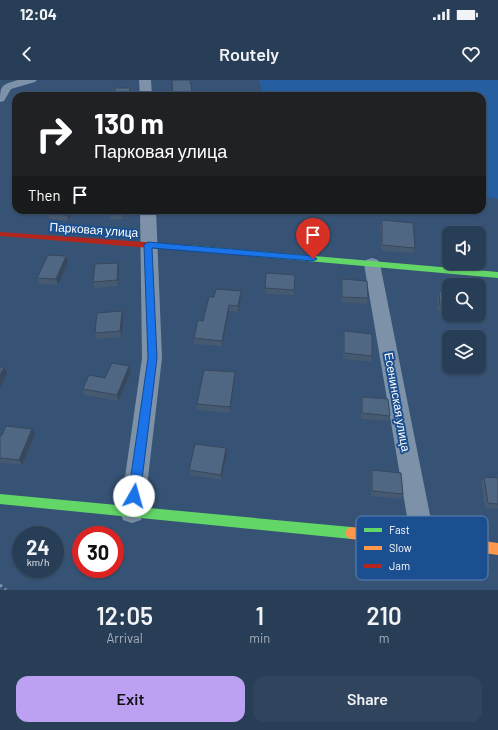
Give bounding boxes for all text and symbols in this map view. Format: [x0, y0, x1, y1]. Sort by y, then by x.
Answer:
text: 12:04 [20, 5, 57, 23]
icon: back [16, 43, 38, 65]
text: Routely [219, 43, 279, 65]
icon: heart [460, 43, 482, 65]
text: 130 m [94, 106, 164, 140]
icon: right [28, 108, 80, 160]
text: Парковая улица [94, 140, 227, 162]
icon: arrive [69, 184, 91, 206]
text: Then [28, 186, 61, 204]
pin [296, 218, 330, 259]
street label: Парковая улица [49, 219, 139, 240]
icon: arrive [302, 224, 324, 246]
map controls [442, 226, 486, 374]
button: sound [442, 226, 486, 270]
button: search [442, 278, 486, 322]
button: layers [442, 330, 486, 374]
street label: Есенинская улица [381, 351, 414, 453]
position arrow [113, 475, 155, 517]
legend [356, 516, 488, 580]
text: Fast [389, 523, 410, 536]
speed limit sign: 30 [72, 526, 124, 578]
text: 24 [26, 535, 50, 559]
text: Slow [389, 541, 412, 554]
text: km/h [27, 556, 49, 568]
text: Jam [389, 559, 410, 572]
text: 12:05 [96, 601, 153, 630]
text: 1 [255, 601, 264, 630]
text: 210 [367, 601, 402, 630]
text: Arrival [106, 630, 143, 646]
text: min [249, 630, 270, 646]
text: m [379, 630, 389, 646]
button: Exit [16, 676, 245, 722]
button: Share [253, 676, 482, 722]

